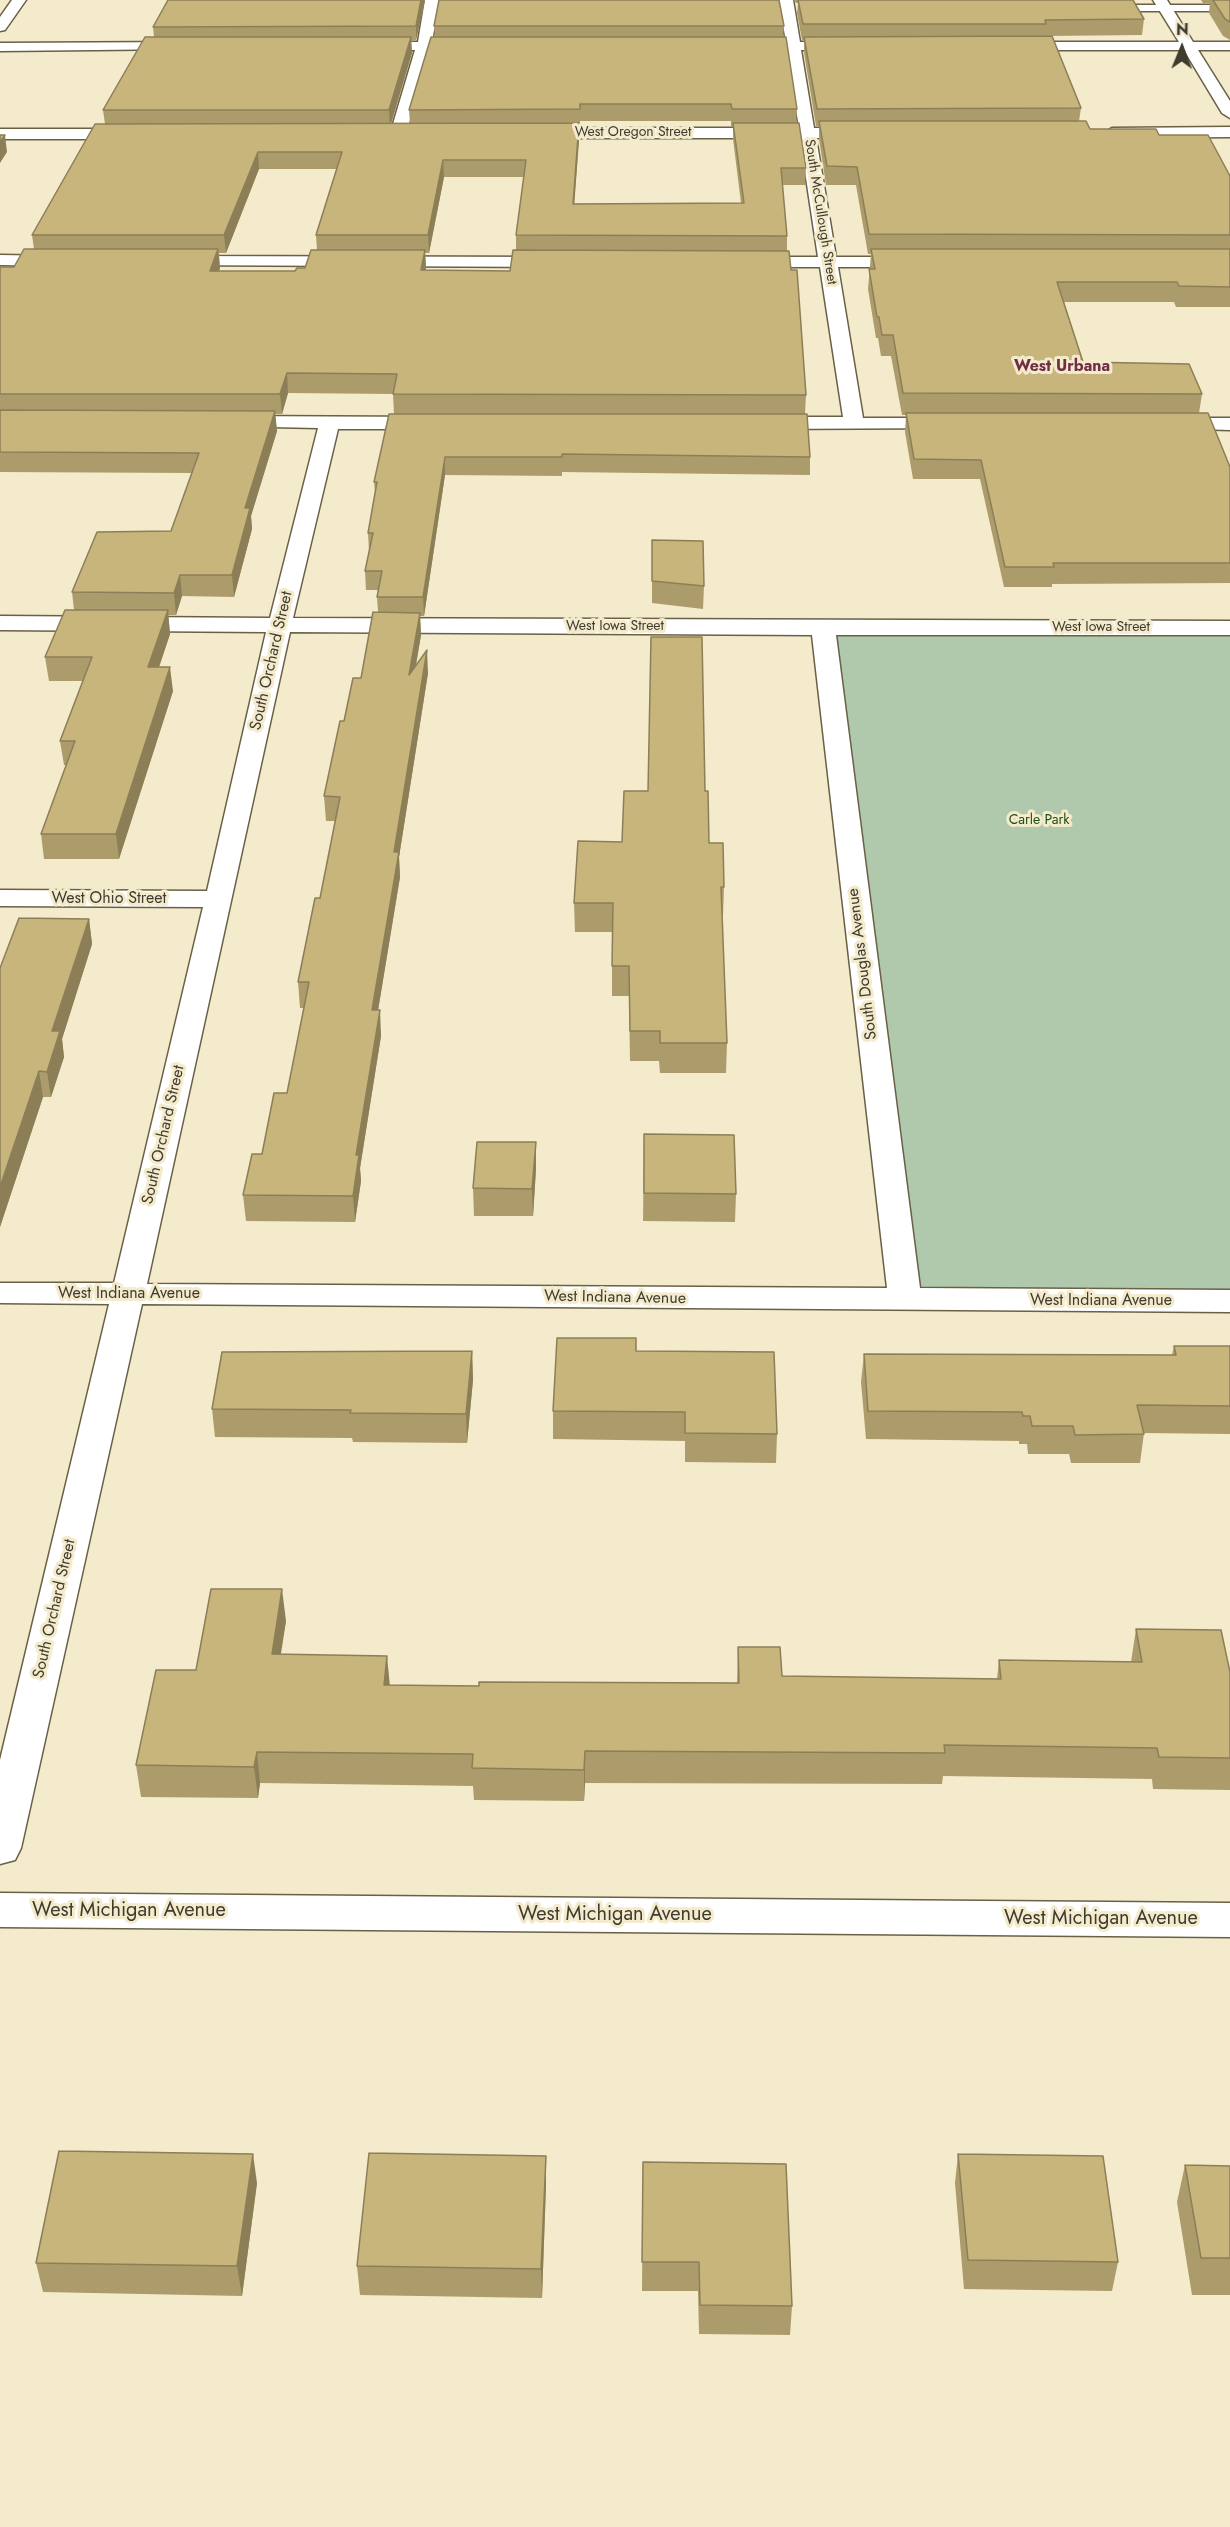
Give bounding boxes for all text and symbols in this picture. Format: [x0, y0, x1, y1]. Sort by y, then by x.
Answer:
north arrow [1152, 18, 1212, 78]
text: N [1176, 18, 1189, 41]
street label: West Oregon Street [575, 125, 691, 141]
street label: South McCullough Street [800, 138, 840, 286]
district label: West Urbana [1014, 357, 1110, 377]
street label: South Orchard Street [247, 590, 297, 732]
street label: West Iowa Street [566, 619, 664, 635]
street label: West Iowa Street [1052, 620, 1150, 636]
park label: Carle Park [1009, 813, 1069, 829]
street label: South Douglas Avenue [844, 887, 882, 1041]
street label: West Ohio Street [52, 889, 166, 909]
street label: South Orchard Street [139, 1064, 189, 1206]
street label: West Indiana Avenue [58, 1284, 200, 1304]
street label: West Indiana Avenue [544, 1287, 686, 1309]
street label: West Indiana Avenue [1030, 1291, 1172, 1311]
street label: South Orchard Street [30, 1538, 80, 1680]
street label: West Michigan Avenue [32, 1899, 226, 1923]
street label: West Michigan Avenue [518, 1903, 712, 1927]
street label: West Michigan Avenue [1004, 1907, 1198, 1931]

